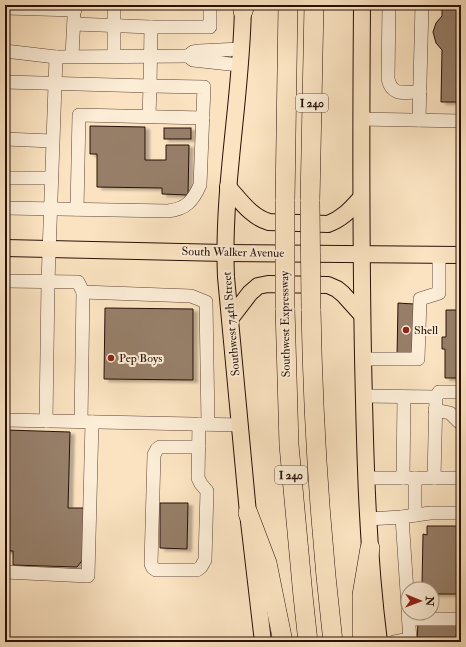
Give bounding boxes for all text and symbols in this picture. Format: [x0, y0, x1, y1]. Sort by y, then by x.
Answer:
road number: I 240 [296, 94, 328, 112]
street label: South Walker Avenue [181, 244, 285, 261]
street label: Southwest Expressway [277, 270, 294, 377]
street label: Southwest 74th Street [219, 271, 244, 377]
place label: Shell [414, 323, 438, 338]
marker: Shell [401, 325, 411, 335]
place label: Pep Boys [119, 351, 162, 366]
marker: Pep Boys [106, 353, 116, 363]
road number: I 240 [275, 466, 307, 484]
north arrow [400, 581, 440, 621]
text: N [423, 595, 436, 607]

